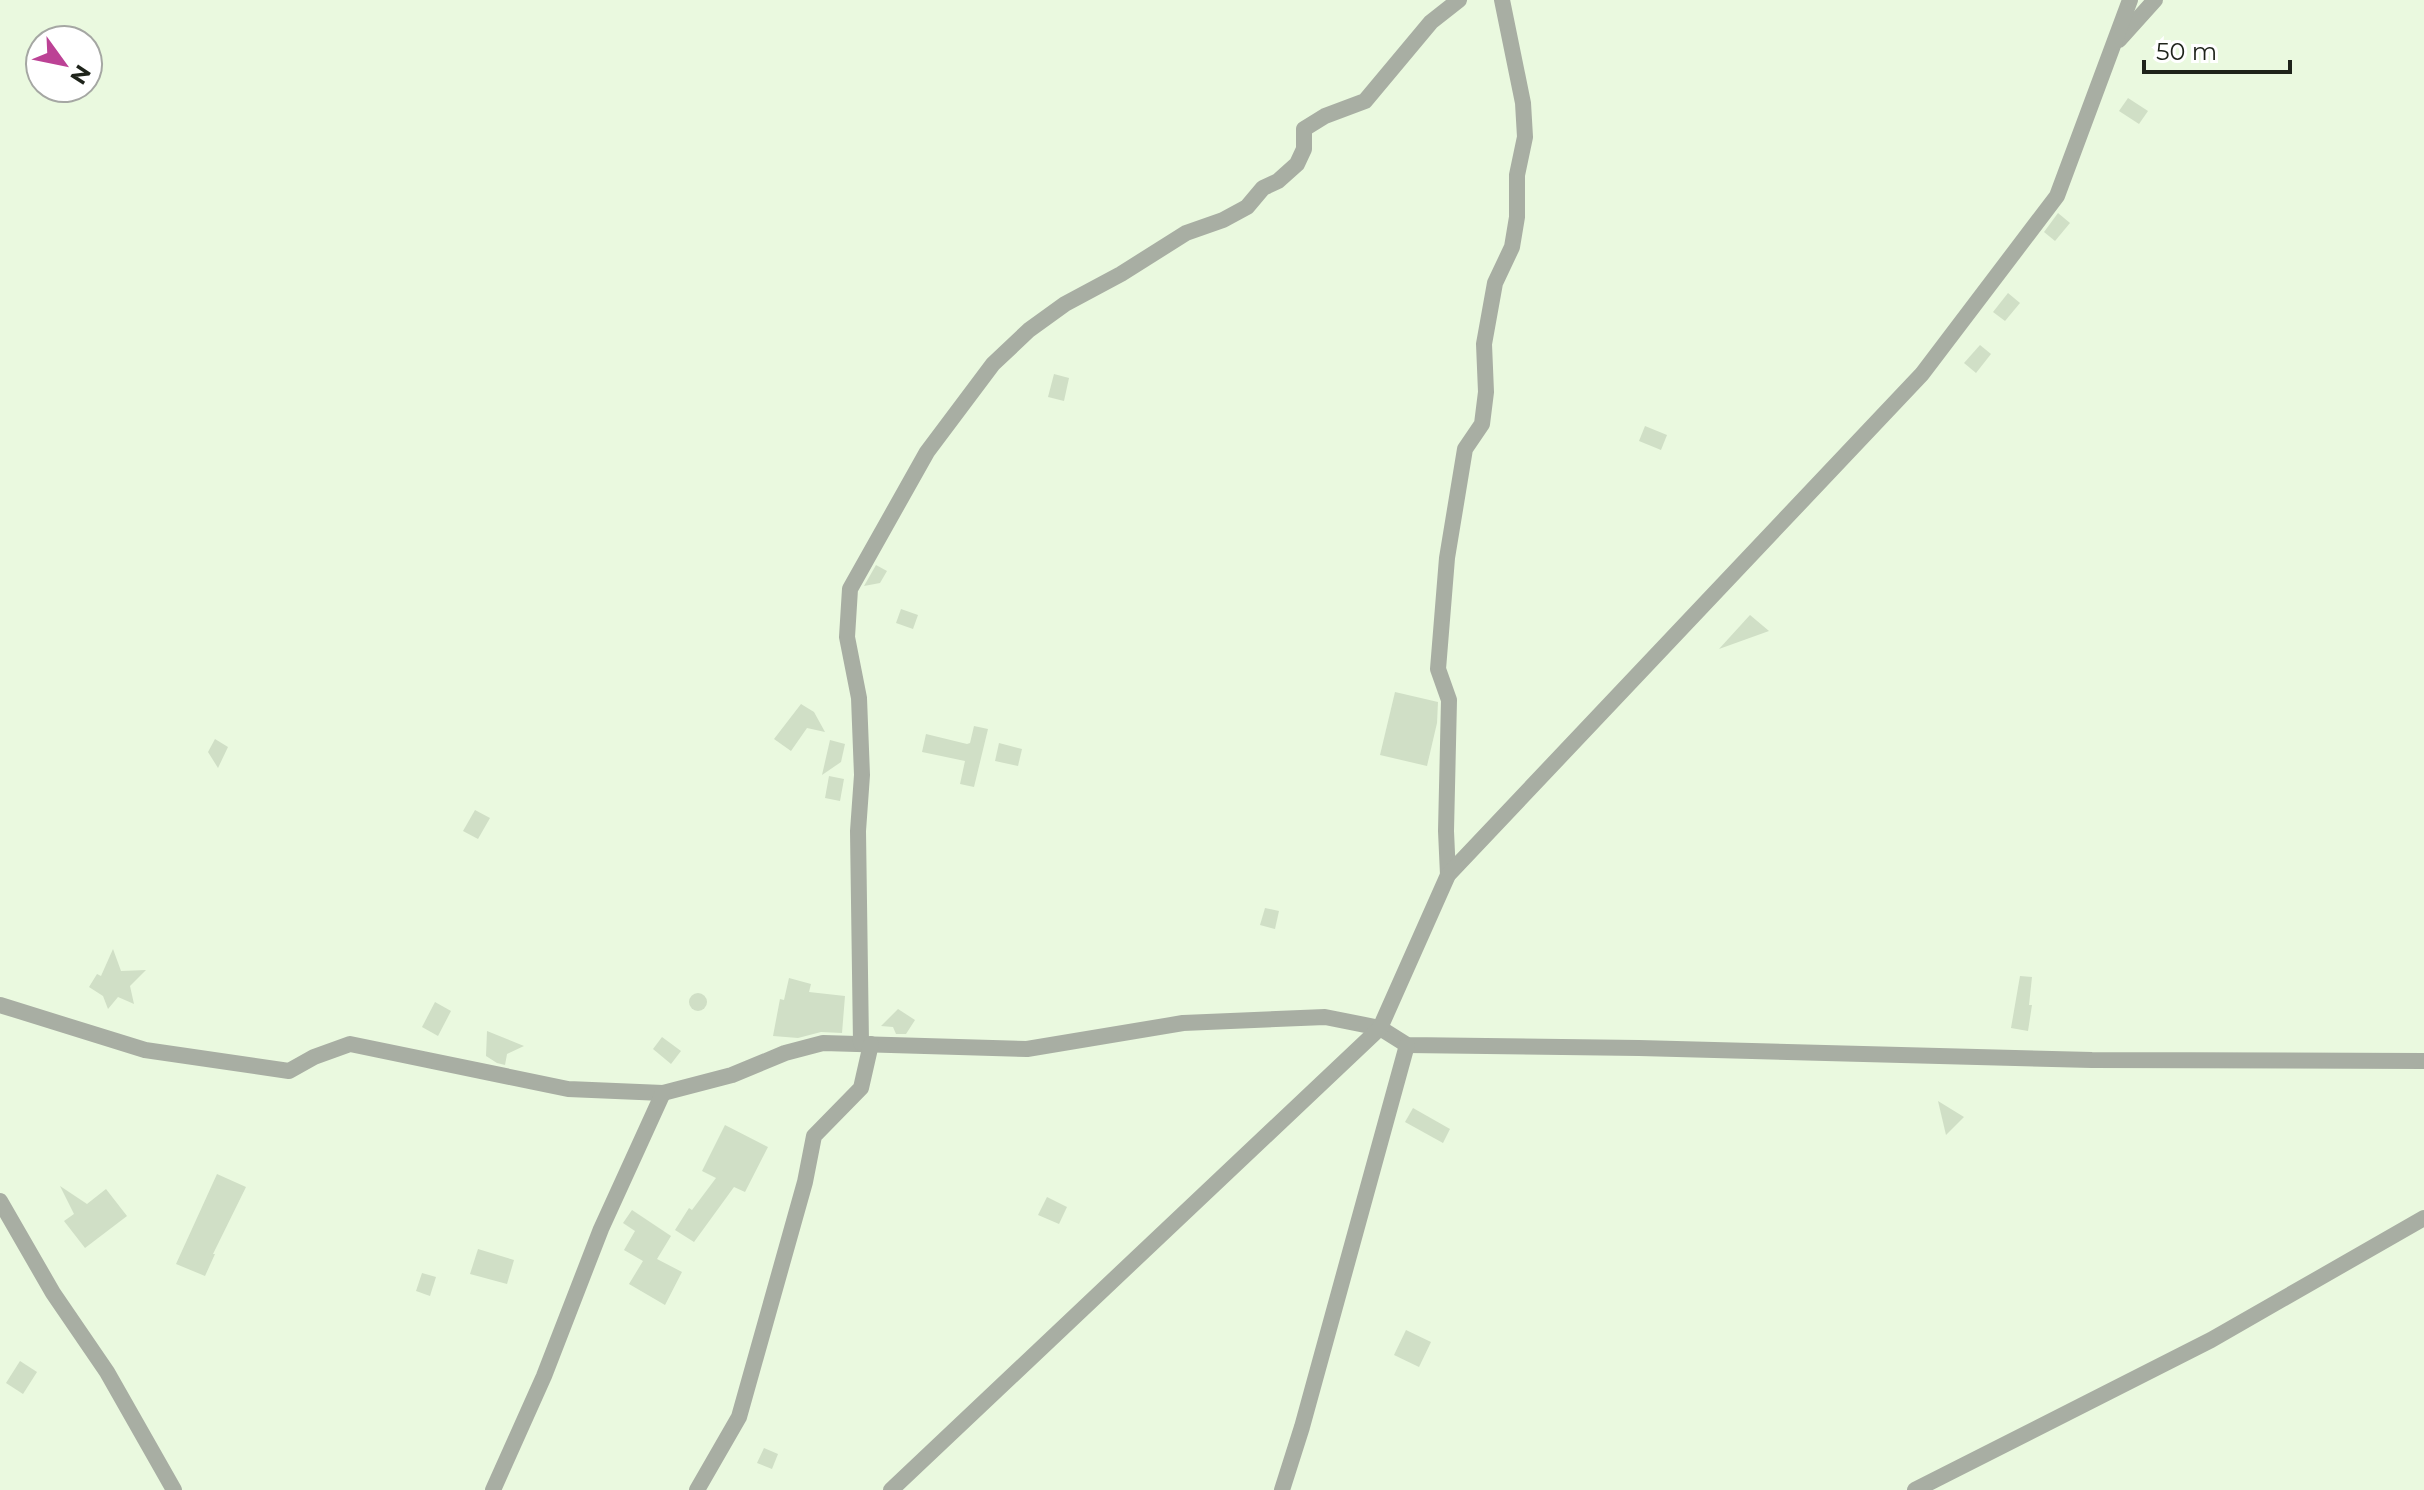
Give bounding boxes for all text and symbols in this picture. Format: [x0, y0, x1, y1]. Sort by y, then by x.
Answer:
north arrow [24, 24, 104, 104]
scale bar [2144, 24, 2290, 74]
text: 50 m [2156, 37, 2217, 66]
text: N [64, 60, 97, 89]

